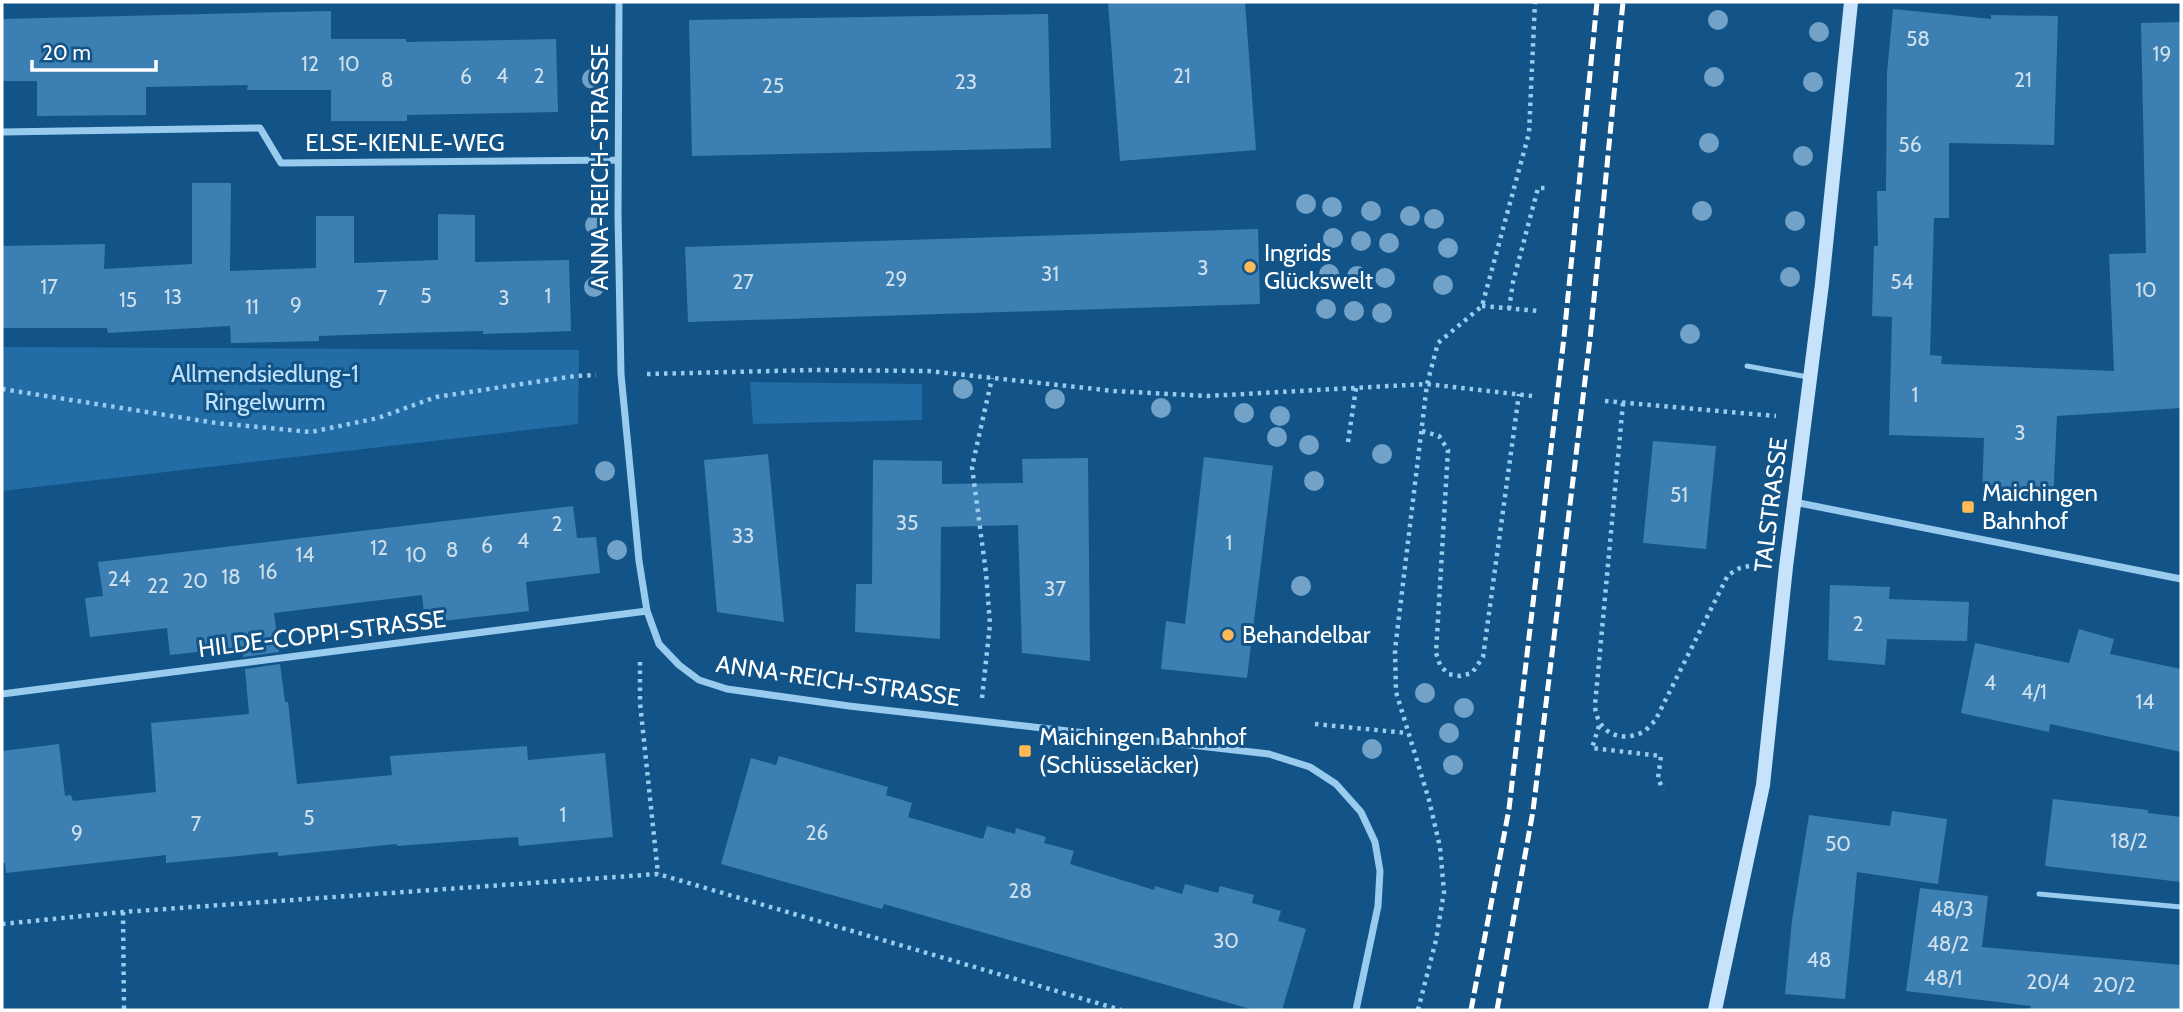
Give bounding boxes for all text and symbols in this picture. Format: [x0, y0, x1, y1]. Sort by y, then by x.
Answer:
house number: 58 [1906, 26, 1930, 51]
scale bar [32, 28, 156, 72]
text: 20 m [42, 40, 91, 65]
house number: 19 [2153, 41, 2171, 66]
street label: ANNA-REICH-STRASSE [585, 44, 614, 290]
house number: 12 [301, 51, 319, 76]
house number: 10 [338, 51, 360, 76]
house number: 4 [496, 63, 508, 88]
house number: 2 [533, 63, 545, 88]
house number: 21 [1173, 63, 1191, 88]
house number: 6 [460, 64, 472, 89]
house number: 8 [381, 67, 393, 92]
house number: 21 [2014, 67, 2032, 92]
house number: 23 [955, 69, 977, 94]
house number: 25 [762, 73, 784, 98]
street label: ELSE-KIENLE-WEG [305, 128, 505, 157]
house number: 56 [1898, 132, 1922, 157]
place label: Ingrids Glückswelt [1264, 238, 1373, 295]
house number: 3 [1197, 255, 1209, 280]
marker: Ingrids Glückswelt [1242, 259, 1258, 275]
house number: 31 [1041, 261, 1059, 286]
house number: 29 [885, 266, 907, 291]
house number: 27 [732, 269, 754, 294]
house number: 54 [1890, 269, 1914, 294]
house number: 17 [40, 274, 58, 299]
house number: 10 [2135, 277, 2157, 302]
house number: 5 [420, 283, 432, 308]
house number: 1 [545, 283, 551, 308]
house number: 13 [164, 284, 182, 309]
house number: 7 [377, 285, 388, 310]
house number: 3 [498, 285, 510, 310]
house number: 15 [119, 287, 137, 312]
house number: 9 [290, 292, 302, 317]
house number: 11 [245, 294, 259, 319]
park label: Allmendsiedlung-1 Ringelwurm [171, 359, 359, 416]
house number: 1 [1912, 382, 1918, 407]
house number: 3 [2014, 420, 2026, 445]
street label: TALSTRASSE [1748, 436, 1793, 574]
place label: Maichingen Bahnhof [1982, 478, 2098, 535]
house number: 51 [1670, 482, 1688, 507]
marker: Maichingen Bahnhof [1960, 499, 1976, 515]
house number: 35 [896, 510, 918, 535]
house number: 2 [551, 511, 563, 536]
house number: 33 [732, 523, 754, 548]
house number: 4 [517, 528, 529, 553]
house number: 1 [1226, 530, 1232, 555]
house number: 6 [481, 533, 493, 558]
house number: 12 [370, 535, 388, 560]
house number: 8 [446, 537, 458, 562]
house number: 14 [296, 542, 314, 567]
house number: 10 [405, 542, 427, 567]
house number: 16 [259, 559, 277, 584]
house number: 18 [221, 564, 241, 589]
house number: 24 [107, 566, 131, 591]
house number: 20 [182, 568, 208, 593]
house number: 22 [147, 573, 169, 598]
house number: 37 [1044, 576, 1066, 601]
street label: HILDE-COPPI-STRASSE [196, 604, 448, 663]
house number: 2 [1852, 611, 1864, 636]
place label: Behandelbar [1242, 620, 1371, 649]
marker: Behandelbar [1220, 627, 1236, 643]
street label: ANNA-REICH-STRASSE [714, 649, 962, 712]
house number: 4 [1984, 670, 1996, 695]
house number: 4/1 [2021, 679, 2047, 704]
house number: 14 [2136, 689, 2154, 714]
place label: Maichingen Bahnhof (Schlüsseläcker) [1039, 722, 1247, 779]
marker: Maichingen Bahnhof (Schlüsseläcker) [1017, 743, 1033, 759]
house number: 1 [560, 802, 566, 827]
house number: 5 [303, 805, 315, 830]
house number: 7 [191, 811, 202, 836]
house number: 9 [71, 820, 83, 845]
house number: 26 [806, 820, 829, 845]
house number: 18/2 [2110, 828, 2148, 853]
house number: 50 [1825, 831, 1851, 856]
house number: 28 [1008, 878, 1032, 903]
house number: 48/3 [1930, 896, 1974, 921]
house number: 30 [1213, 928, 1239, 953]
house number: 48/2 [1927, 931, 1969, 956]
house number: 48 [1807, 947, 1831, 972]
house number: 48/1 [1924, 965, 1962, 990]
house number: 20/4 [2026, 969, 2070, 994]
house number: 20/2 [2092, 972, 2136, 997]

